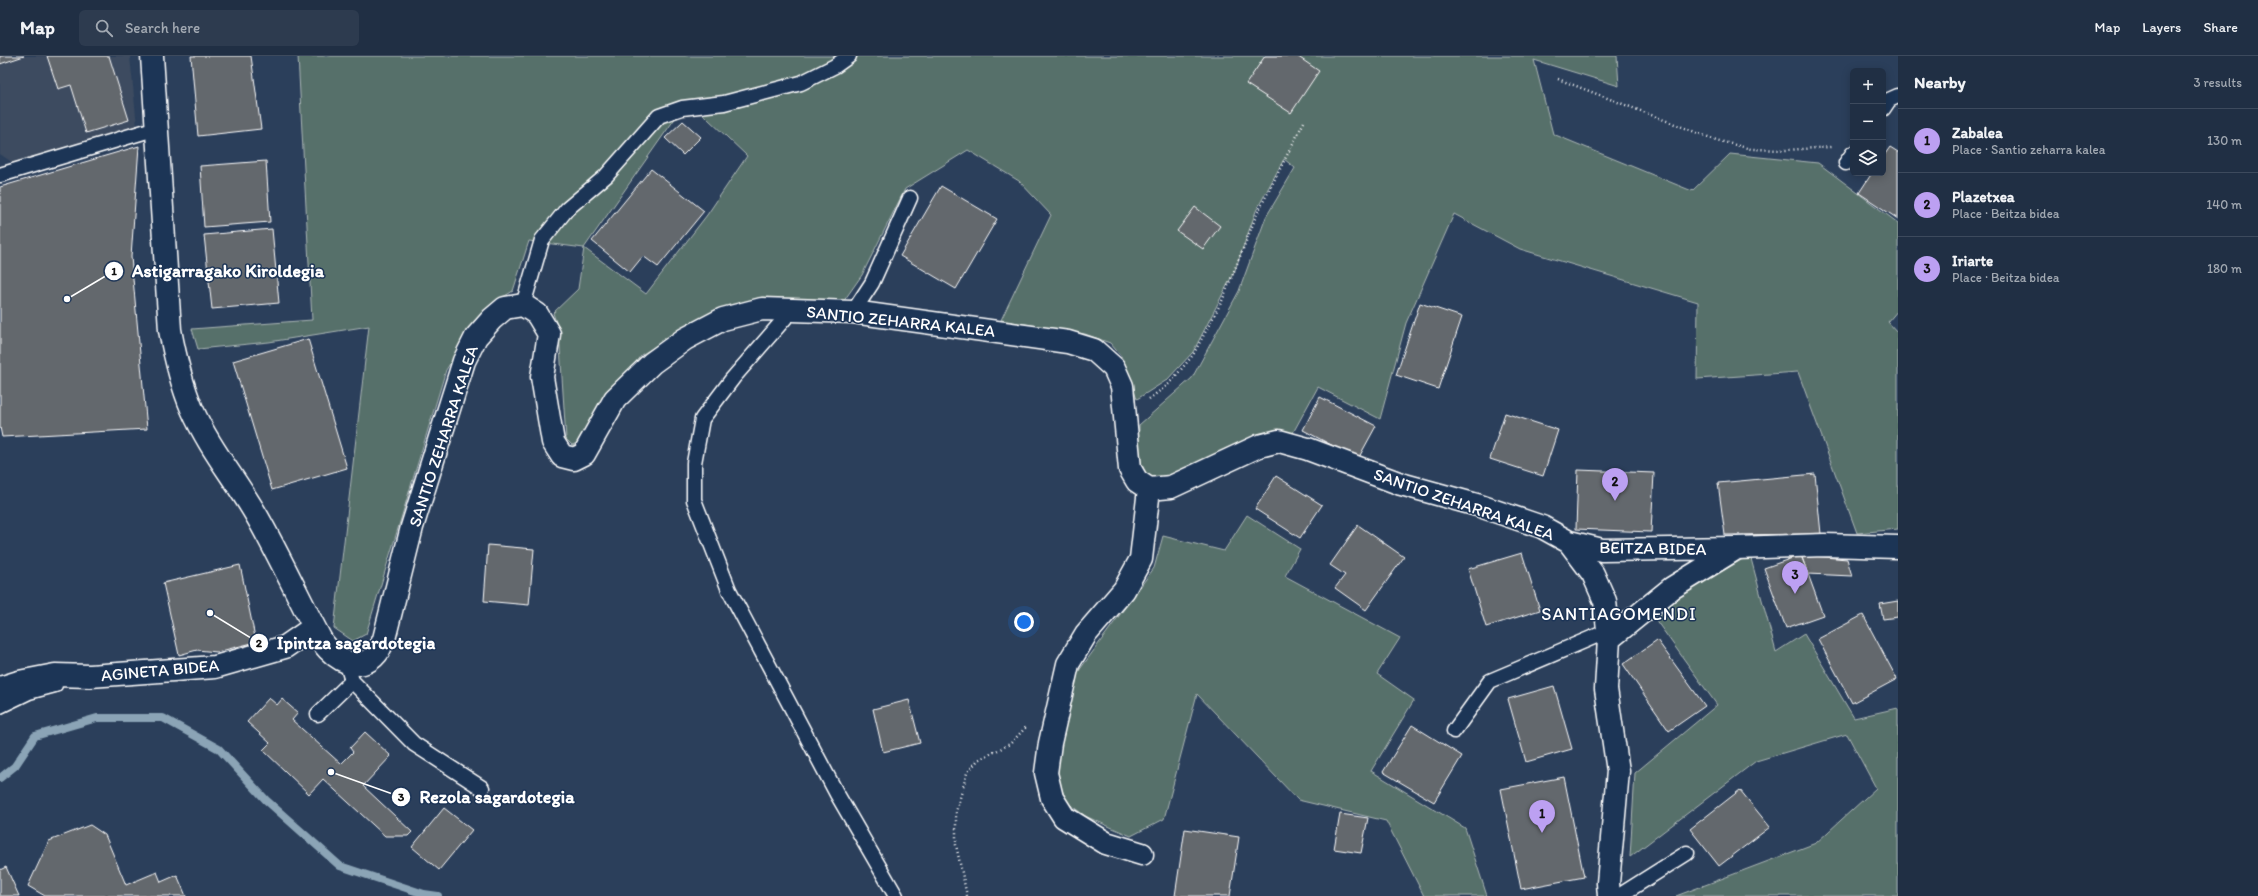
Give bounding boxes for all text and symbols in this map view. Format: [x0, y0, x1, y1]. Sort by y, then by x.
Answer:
search box [79, 10, 359, 46]
text: Map [20, 16, 55, 39]
icon: search [93, 17, 115, 39]
text: Search here [125, 19, 200, 37]
text: Map [2095, 19, 2120, 36]
text: Layers [2142, 19, 2181, 36]
text: Share [2203, 19, 2238, 36]
map controls [1850, 68, 1886, 176]
button: + [1850, 68, 1886, 104]
text: Nearby [1914, 72, 1966, 92]
text: 3 results [2193, 75, 2242, 90]
button: − [1850, 104, 1886, 140]
text: Zabalea [1952, 124, 2003, 142]
text: 1 [1924, 133, 1930, 148]
text: 130 m [2207, 133, 2242, 148]
button: layers [1850, 140, 1886, 176]
text: Place · Santio zeharra kalea [1952, 142, 2106, 157]
text: Plazetxea [1952, 188, 2015, 206]
text: 2 [1924, 197, 1930, 212]
text: 140 m [2206, 197, 2242, 212]
text: Place · Beitza bidea [1952, 206, 2060, 221]
text: Iriarte [1952, 252, 1993, 270]
callout: Astigarragako Kiroldegia [104, 256, 332, 286]
text: Astigarragako Kiroldegia [131, 260, 325, 282]
text: 3 [1923, 261, 1931, 276]
text: 180 m [2207, 261, 2242, 276]
text: 1 [111, 264, 117, 278]
text: Place · Beitza bidea [1952, 270, 2060, 285]
street label: SANTIO ZEHARRA KALEA [806, 301, 996, 341]
street label: SANTIO ZEHARRA KALEA [404, 343, 482, 529]
street label: SANTIO ZEHARRA KALEA [1371, 464, 1557, 544]
pin: 2 [1602, 468, 1628, 501]
street label: BEITZA BIDEA [1599, 537, 1707, 559]
pin: 3 [1782, 561, 1808, 594]
district label: SANTIAGOMENDI [1541, 603, 1697, 625]
your location [1014, 612, 1034, 632]
callout: Ipintza sagardotegia [249, 628, 443, 658]
text: Ipintza sagardotegia [277, 632, 435, 654]
text: 2 [256, 636, 263, 650]
street label: AGINETA BIDEA [100, 655, 220, 685]
callout: Rezola sagardotegia [391, 782, 583, 812]
text: Rezola sagardotegia [420, 786, 575, 808]
text: 3 [398, 790, 405, 804]
pin: 1 [1529, 800, 1555, 833]

